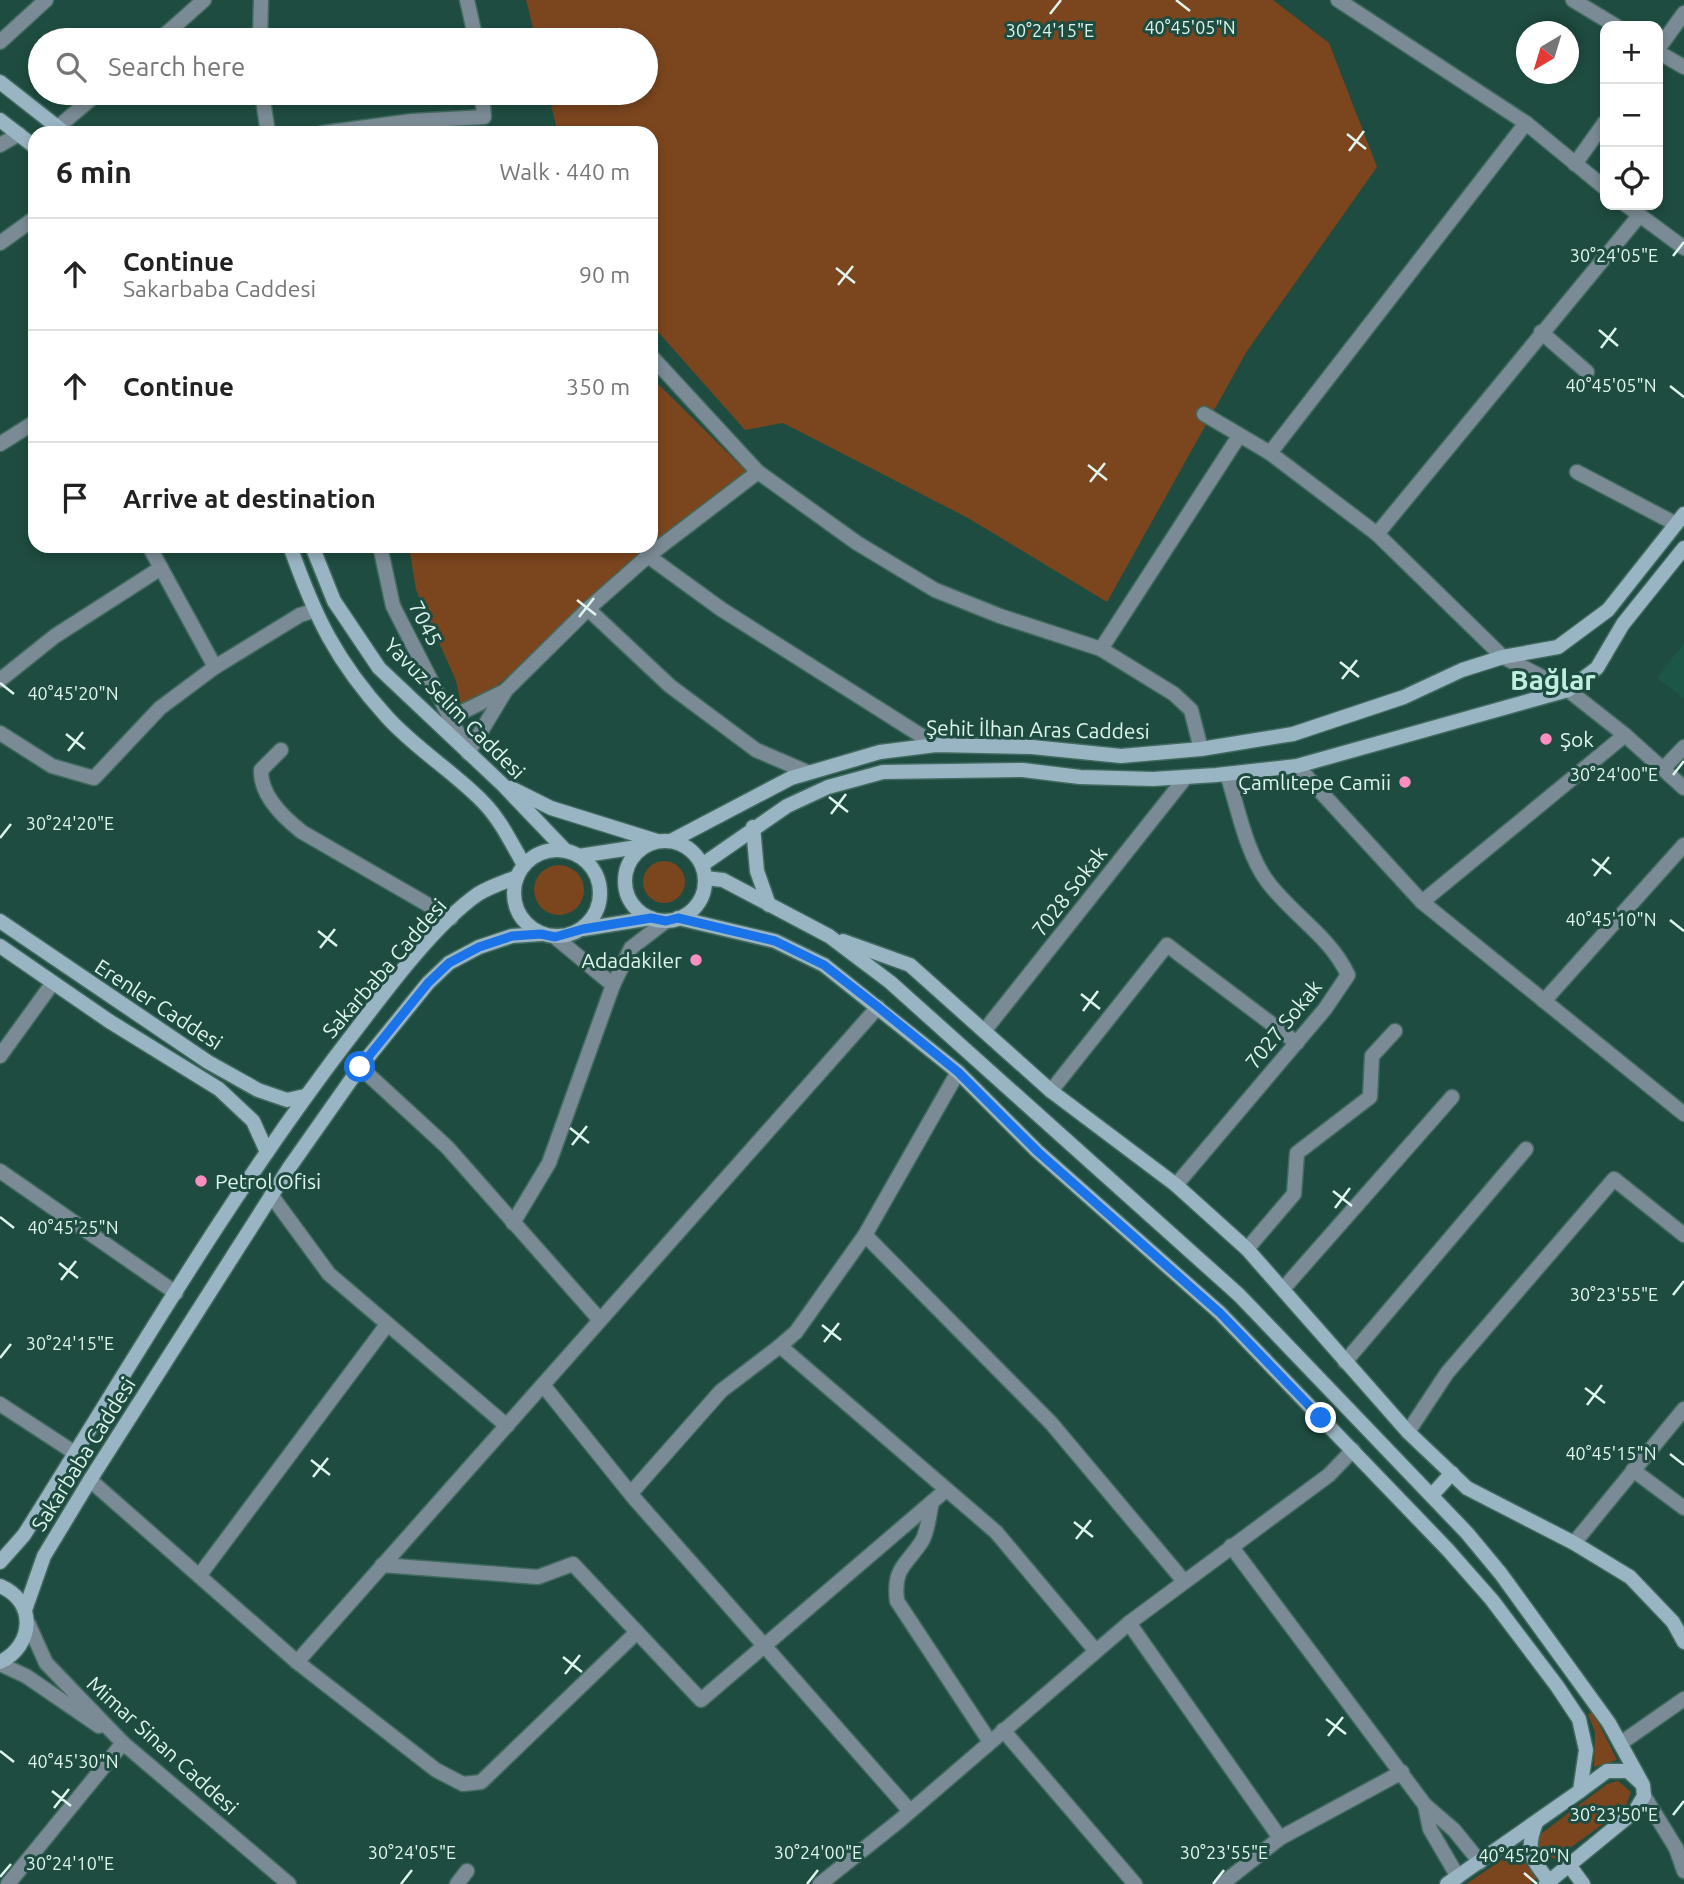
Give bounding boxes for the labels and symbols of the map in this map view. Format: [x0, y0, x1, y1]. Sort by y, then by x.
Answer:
text: 40°45'05"N [1144, 17, 1236, 37]
text: 30°24'15"E [1006, 20, 1094, 40]
north arrow [1516, 21, 1579, 84]
text: 30°24'05"E [1570, 245, 1658, 265]
text: 40°45'05"N [1565, 375, 1657, 395]
street label: 7045 [405, 596, 447, 650]
street label: Yavuz Selim Caddesi [380, 633, 530, 783]
district label: Bağlar [1510, 664, 1596, 695]
text: 40°45'20"N [27, 683, 119, 703]
street label: Şehit İlhan Aras Caddesi [926, 715, 1150, 743]
place label: Şok [1560, 727, 1594, 751]
marker: Şok [1538, 731, 1554, 747]
text: 30°24'00"E [1570, 764, 1658, 784]
place label: Çamlıtepe Camii [1238, 770, 1391, 794]
marker: Çamlıtepe Camii [1397, 774, 1413, 790]
text: 30°24'20"E [26, 813, 114, 833]
street label: 7028 Sokak [1026, 841, 1112, 941]
street label: Sakarbaba Caddesi [317, 894, 451, 1042]
text: 40°45'10"N [1565, 909, 1657, 929]
place label: Adadakiler [581, 948, 682, 972]
marker: Adadakiler [688, 952, 704, 968]
street label: Erenler Caddesi [91, 954, 227, 1054]
street label: 7027 Sokak [1240, 974, 1326, 1073]
route start [344, 1051, 375, 1082]
place label: Petrol Ofisi [215, 1169, 321, 1193]
marker: Petrol Ofisi [193, 1173, 209, 1189]
text: 40°45'25"N [27, 1217, 119, 1237]
text: 30°23'55"E [1570, 1284, 1658, 1304]
text: 30°24'15"E [26, 1333, 114, 1353]
street label: Sakarbaba Caddesi [26, 1373, 140, 1535]
route end [1305, 1402, 1336, 1433]
text: 40°45'15"N [1565, 1443, 1657, 1463]
street label: Mimar Sinan Caddesi [83, 1671, 243, 1819]
text: 40°45'30"N [27, 1751, 119, 1771]
text: 30°23'50"E [1570, 1804, 1658, 1824]
text: 30°24'05"E [368, 1842, 456, 1862]
text: 30°24'00"E [774, 1842, 862, 1862]
text: 30°23'55"E [1180, 1842, 1268, 1862]
text: 40°45'20"N [1478, 1845, 1570, 1865]
text: 30°24'10"E [26, 1853, 114, 1873]

